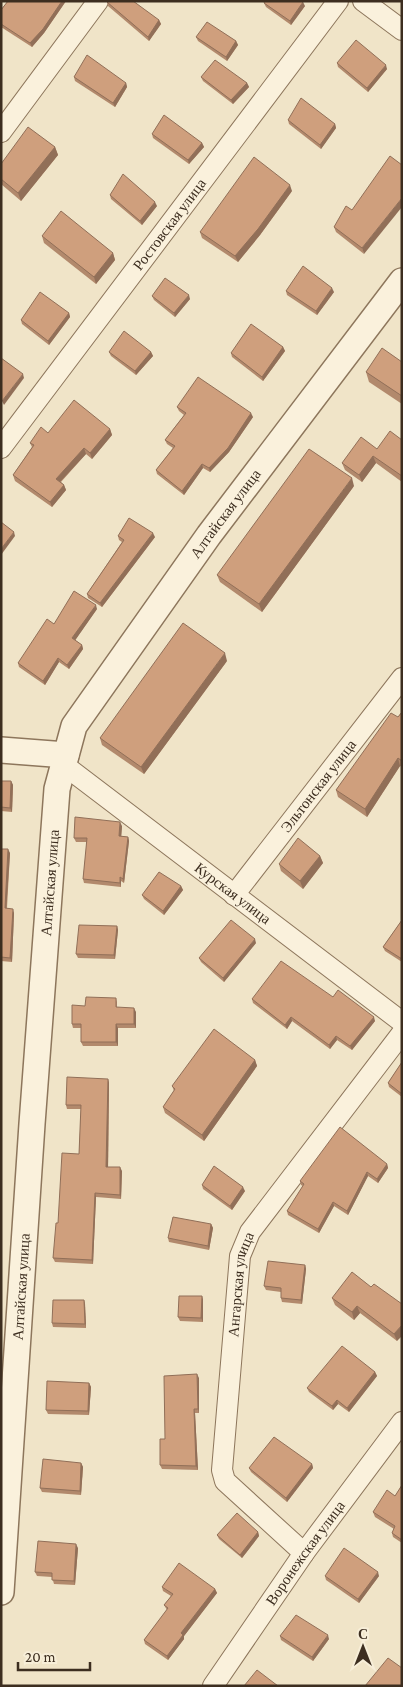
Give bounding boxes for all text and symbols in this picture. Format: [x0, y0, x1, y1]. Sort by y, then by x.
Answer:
street label: Ростовская улица [130, 175, 209, 273]
street label: Алтайская улица [187, 466, 264, 561]
street label: Эльтонская улица [278, 736, 359, 835]
street label: Алтайская улица [38, 828, 62, 937]
street label: Курская улица [192, 859, 274, 927]
street label: Ангарская улица [225, 1229, 257, 1338]
street label: Алтайская улица [10, 1232, 33, 1341]
street label: Воронежская улица [263, 1497, 348, 1608]
north arrow [338, 1622, 388, 1672]
text: С [358, 1626, 368, 1642]
scale bar [18, 1640, 90, 1672]
text: 20 m [25, 1649, 56, 1665]

